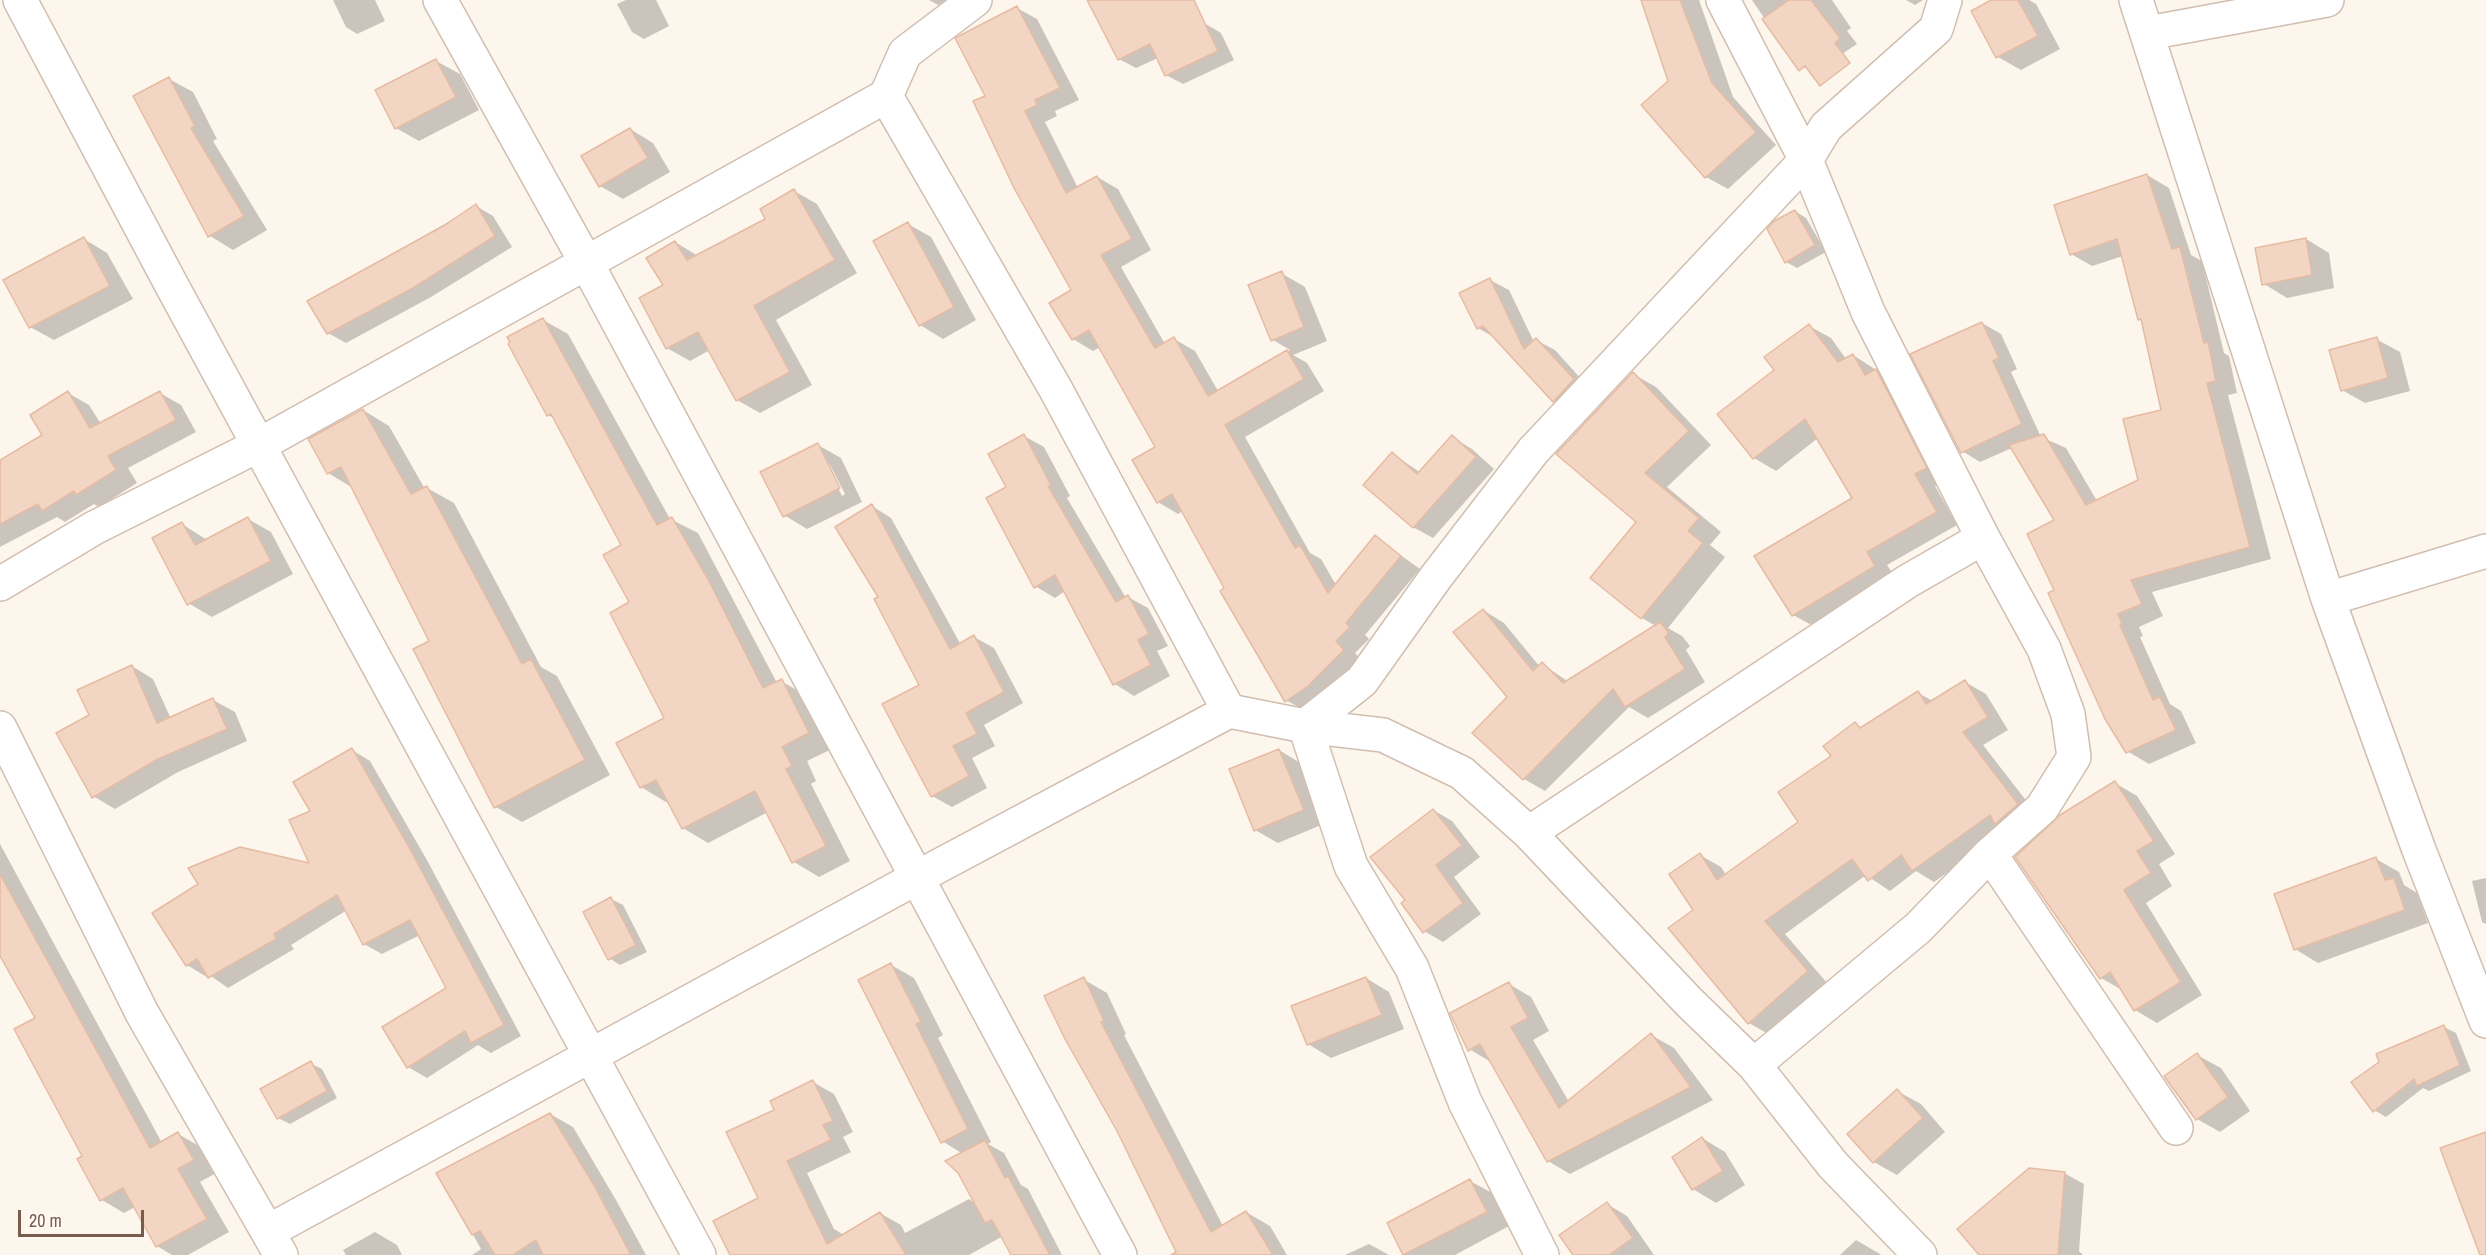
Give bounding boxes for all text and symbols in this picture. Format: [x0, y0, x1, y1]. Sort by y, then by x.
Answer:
scale bar [21, 1198, 147, 1236]
text: 20 m [29, 1208, 62, 1233]

